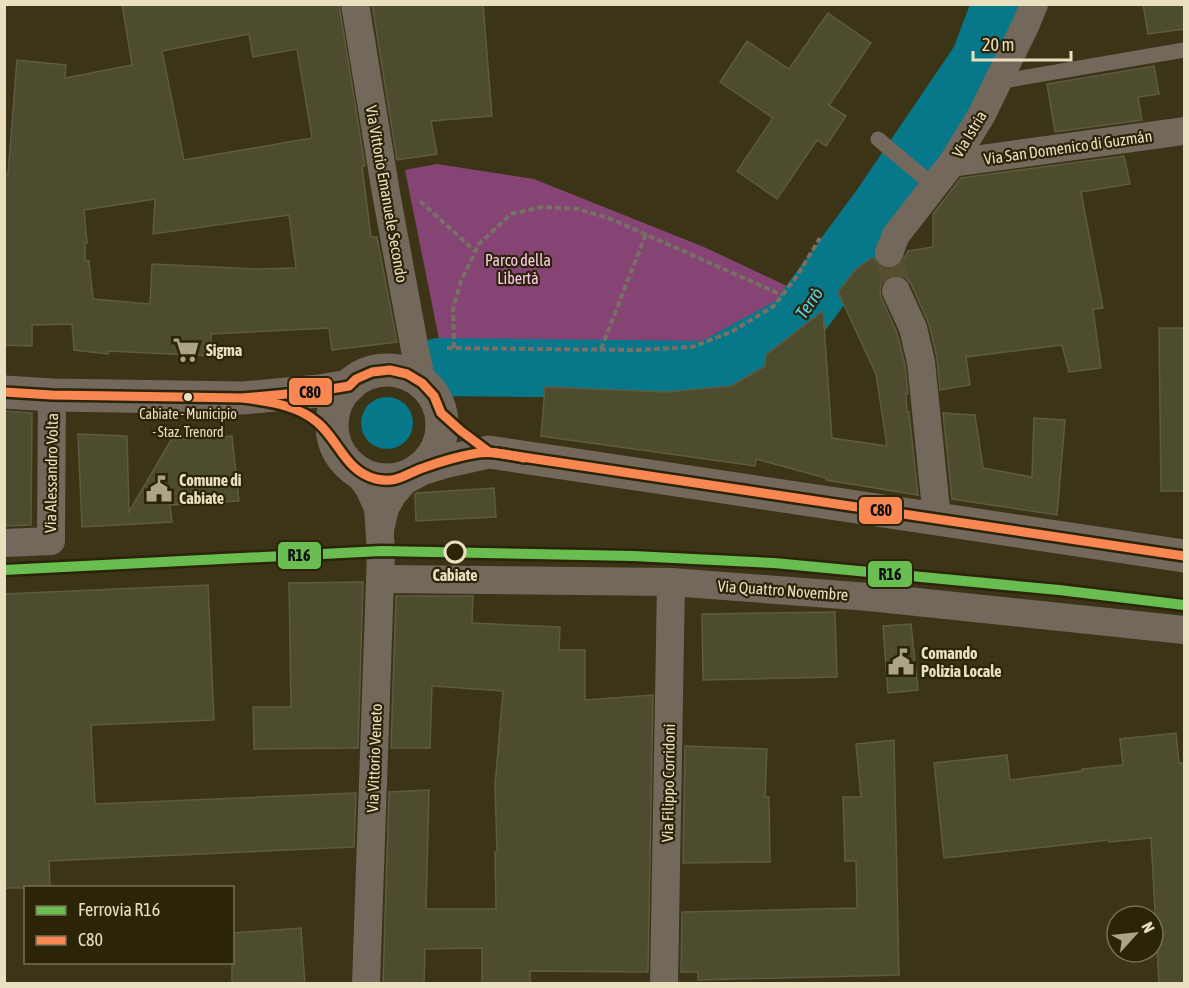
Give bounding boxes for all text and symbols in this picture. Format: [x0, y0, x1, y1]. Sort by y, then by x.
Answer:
scale bar [973, 24, 1070, 62]
text: 20 m [982, 34, 1014, 55]
street label: Via Vittorio Emanuele Secondo [363, 104, 411, 284]
street label: Via Istria [948, 107, 990, 161]
street label: Via San Domenico di Guzmán [983, 126, 1153, 168]
park label: Parco della Libertà [485, 251, 551, 287]
water label: Terrò [791, 283, 827, 323]
supermarket icon: Sigma [171, 335, 201, 365]
place label: Sigma [206, 341, 242, 359]
line badge: C80 [288, 377, 333, 406]
text: C80 [299, 383, 322, 401]
marker: Cabiate - Municipio - Staz. Trenord [182, 391, 194, 403]
place label: Cabiate - Municipio - Staz. Trenord [139, 406, 237, 440]
street label: Via Alessandro Volta [41, 413, 61, 533]
place label: Comune di Cabiate [179, 471, 242, 507]
public building icon: Comune di Cabiate [144, 474, 174, 504]
line badge: C80 [858, 496, 903, 525]
text: C80 [870, 501, 893, 519]
line badge: R16 [277, 541, 322, 570]
marker: Cabiate [444, 541, 466, 563]
text: R16 [287, 546, 311, 564]
line badge: R16 [867, 560, 913, 588]
text: R16 [878, 565, 902, 583]
place label: Cabiate [432, 566, 478, 584]
street label: Via Quattro Novembre [717, 576, 849, 604]
place label: Comando Polizia Locale [921, 644, 1002, 680]
public building icon: Comando Polizia Locale [886, 647, 916, 677]
street label: Via Vittorio Veneto [363, 703, 385, 813]
street label: Via Filippo Corridoni [658, 724, 679, 842]
legend [24, 886, 234, 964]
text: Ferrovia R16 [78, 899, 160, 920]
north arrow [1105, 904, 1165, 964]
text: N [1138, 919, 1159, 935]
text: C80 [78, 929, 103, 950]

